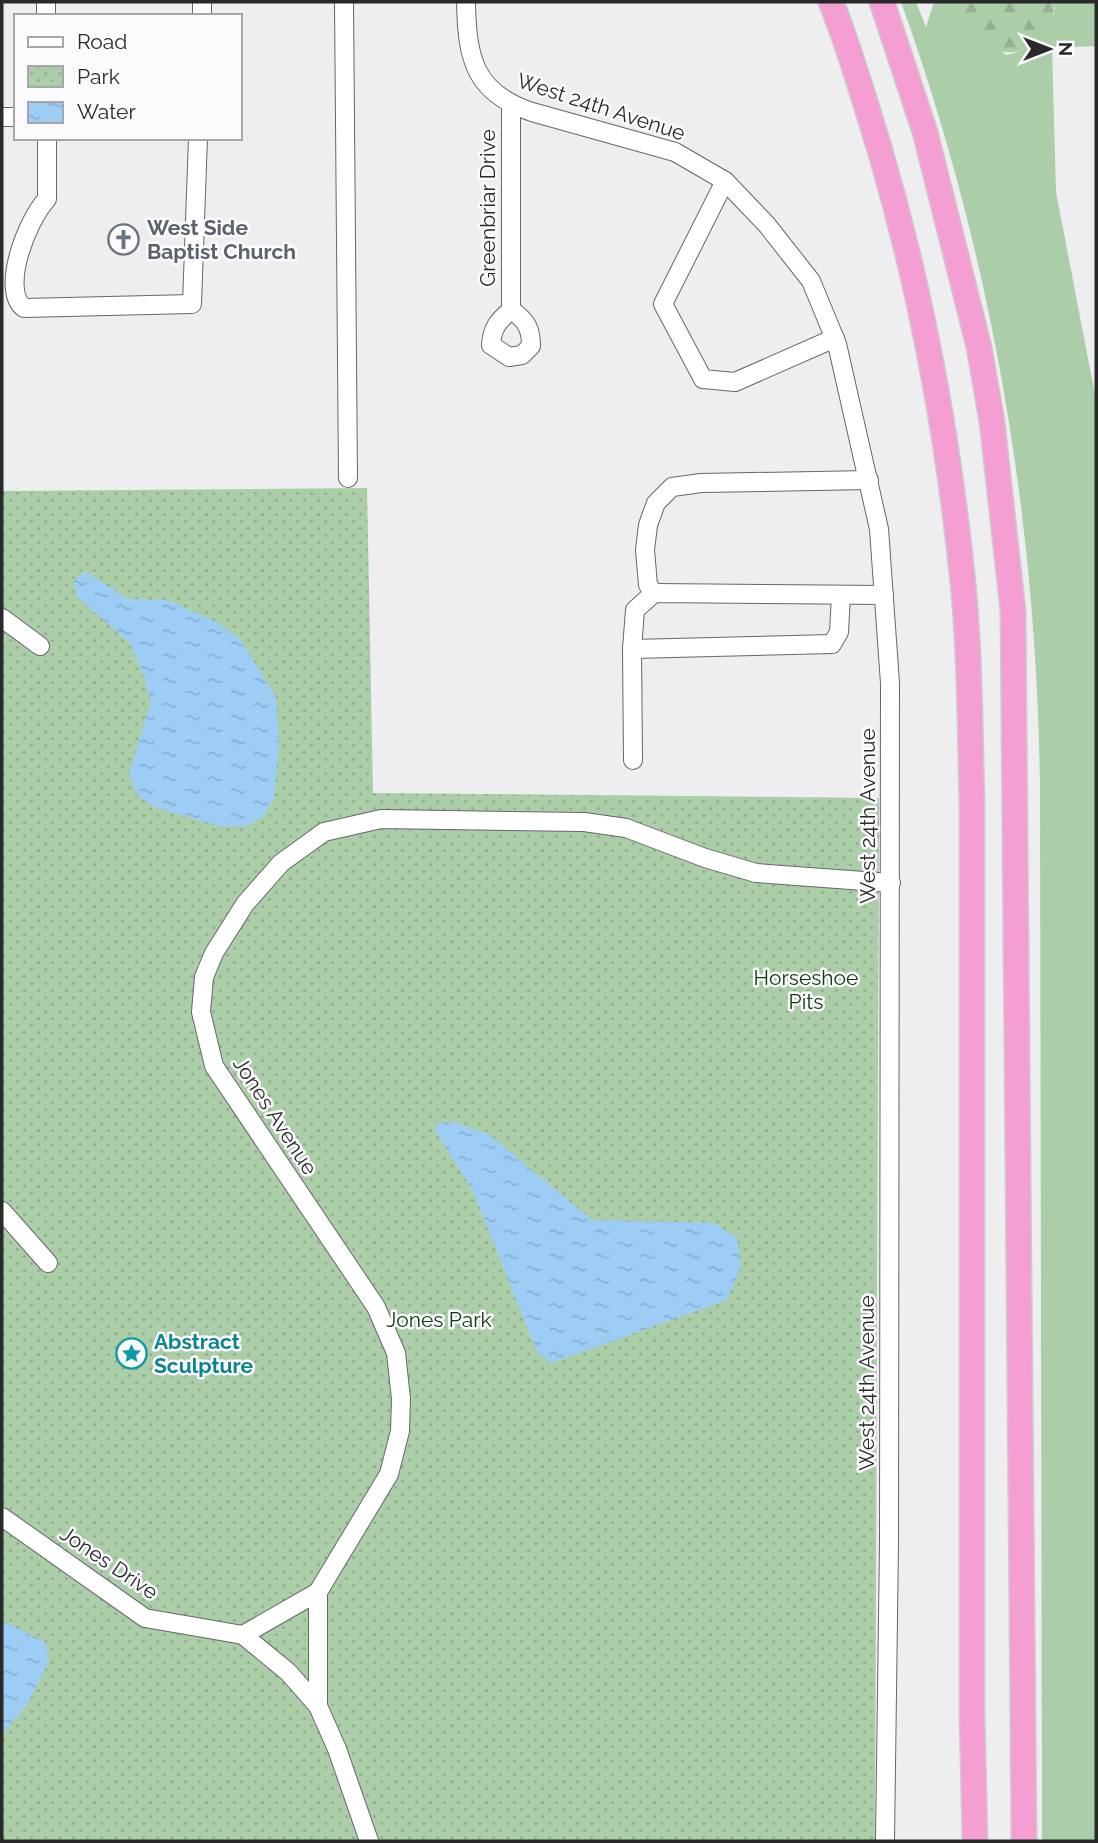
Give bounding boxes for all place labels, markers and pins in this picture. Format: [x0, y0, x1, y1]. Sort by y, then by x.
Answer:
place label: West Side Baptist Church [147, 215, 296, 264]
church icon: West Side Baptist Church [107, 223, 141, 257]
place label: Abstract Sculpture [154, 1329, 254, 1378]
place icon: Abstract Sculpture [114, 1337, 148, 1371]

